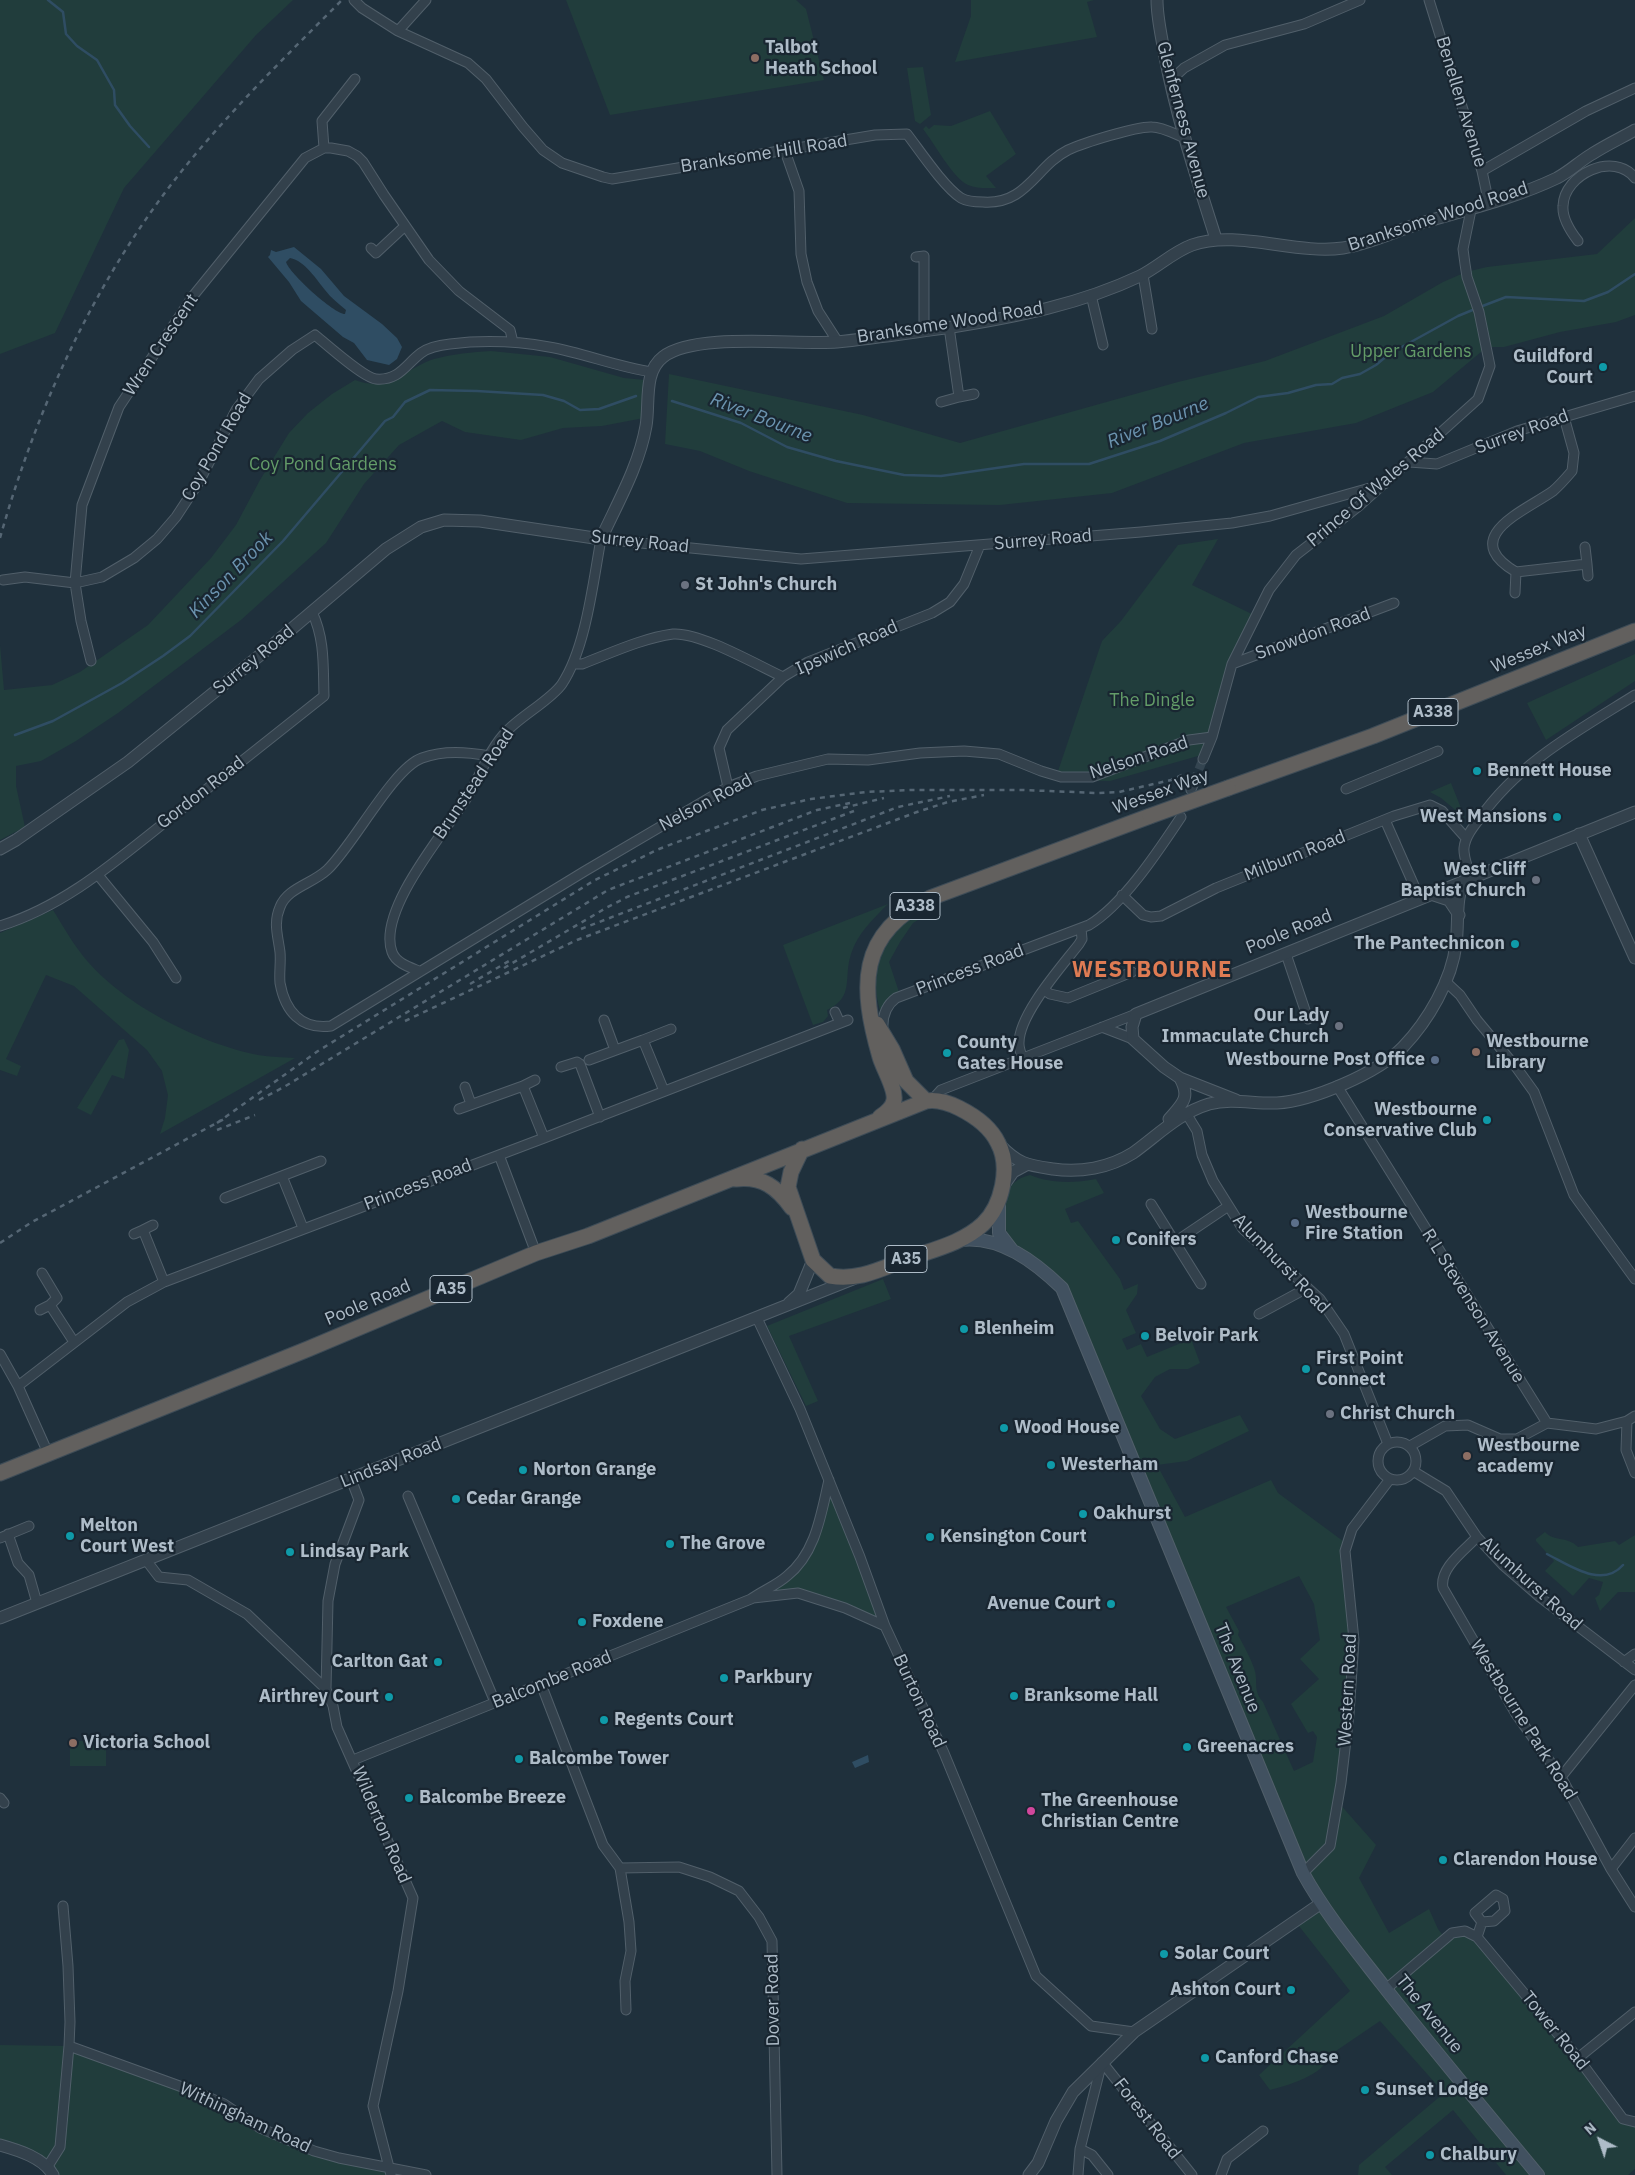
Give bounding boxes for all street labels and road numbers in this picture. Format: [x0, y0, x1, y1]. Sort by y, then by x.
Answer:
street label: Benellen Avenue [1431, 34, 1491, 170]
street label: Glenferness Avenue [1152, 39, 1214, 201]
street label: Branksome Hill Road [679, 130, 849, 178]
street label: Branksome Wood Road [1345, 178, 1531, 256]
street label: Wren Crescent [119, 290, 203, 400]
street label: Branksome Wood Road [855, 298, 1045, 348]
street label: Coy Pond Road [177, 389, 257, 505]
street label: Surrey Road [1472, 405, 1572, 459]
street label: Prince Of Wales Road [1303, 424, 1449, 552]
street label: Surrey Road [993, 525, 1093, 555]
street label: Surrey Road [590, 526, 690, 558]
street label: Snowdon Road [1253, 603, 1373, 665]
street label: Ipswich Road [793, 616, 901, 680]
street label: Wessex Way [1488, 620, 1590, 678]
street label: Surrey Road [209, 621, 299, 699]
road number: A338 [1408, 699, 1458, 726]
street label: Brunstead Road [429, 724, 519, 844]
street label: Nelson Road [1087, 732, 1191, 784]
street label: Gordon Road [153, 752, 249, 834]
street label: Wessex Way [1110, 765, 1212, 819]
street label: Nelson Road [656, 769, 756, 837]
street label: Milburn Road [1241, 826, 1349, 886]
road number: A338 [890, 892, 940, 919]
street label: Poole Road [1243, 905, 1335, 959]
street label: Princess Road [913, 940, 1027, 1000]
street label: Princess Road [361, 1155, 475, 1215]
street label: Alumhurst Road [1228, 1210, 1334, 1318]
street label: R L Stevenson Avenue [1417, 1225, 1529, 1387]
road number: A35 [885, 1246, 927, 1272]
street label: Poole Road [322, 1275, 414, 1331]
road number: A35 [430, 1276, 472, 1302]
street label: Lindsay Road [337, 1433, 445, 1493]
street label: Alumhurst Road [1475, 1532, 1587, 1636]
street label: The Avenue [1209, 1620, 1265, 1716]
street label: Western Road [1334, 1633, 1362, 1747]
street label: Westbourne Park Road [1465, 1636, 1581, 1804]
street label: Balcombe Road [489, 1646, 615, 1714]
street label: Burton Road [888, 1651, 950, 1751]
street label: Wilderton Road [347, 1763, 415, 1887]
street label: Dover Road [761, 1953, 785, 2047]
street label: The Avenue [1391, 1970, 1467, 2058]
street label: Tower Road [1517, 1987, 1593, 2075]
street label: Forest Road [1109, 2074, 1185, 2164]
street label: Withingham Road [176, 2078, 314, 2158]

